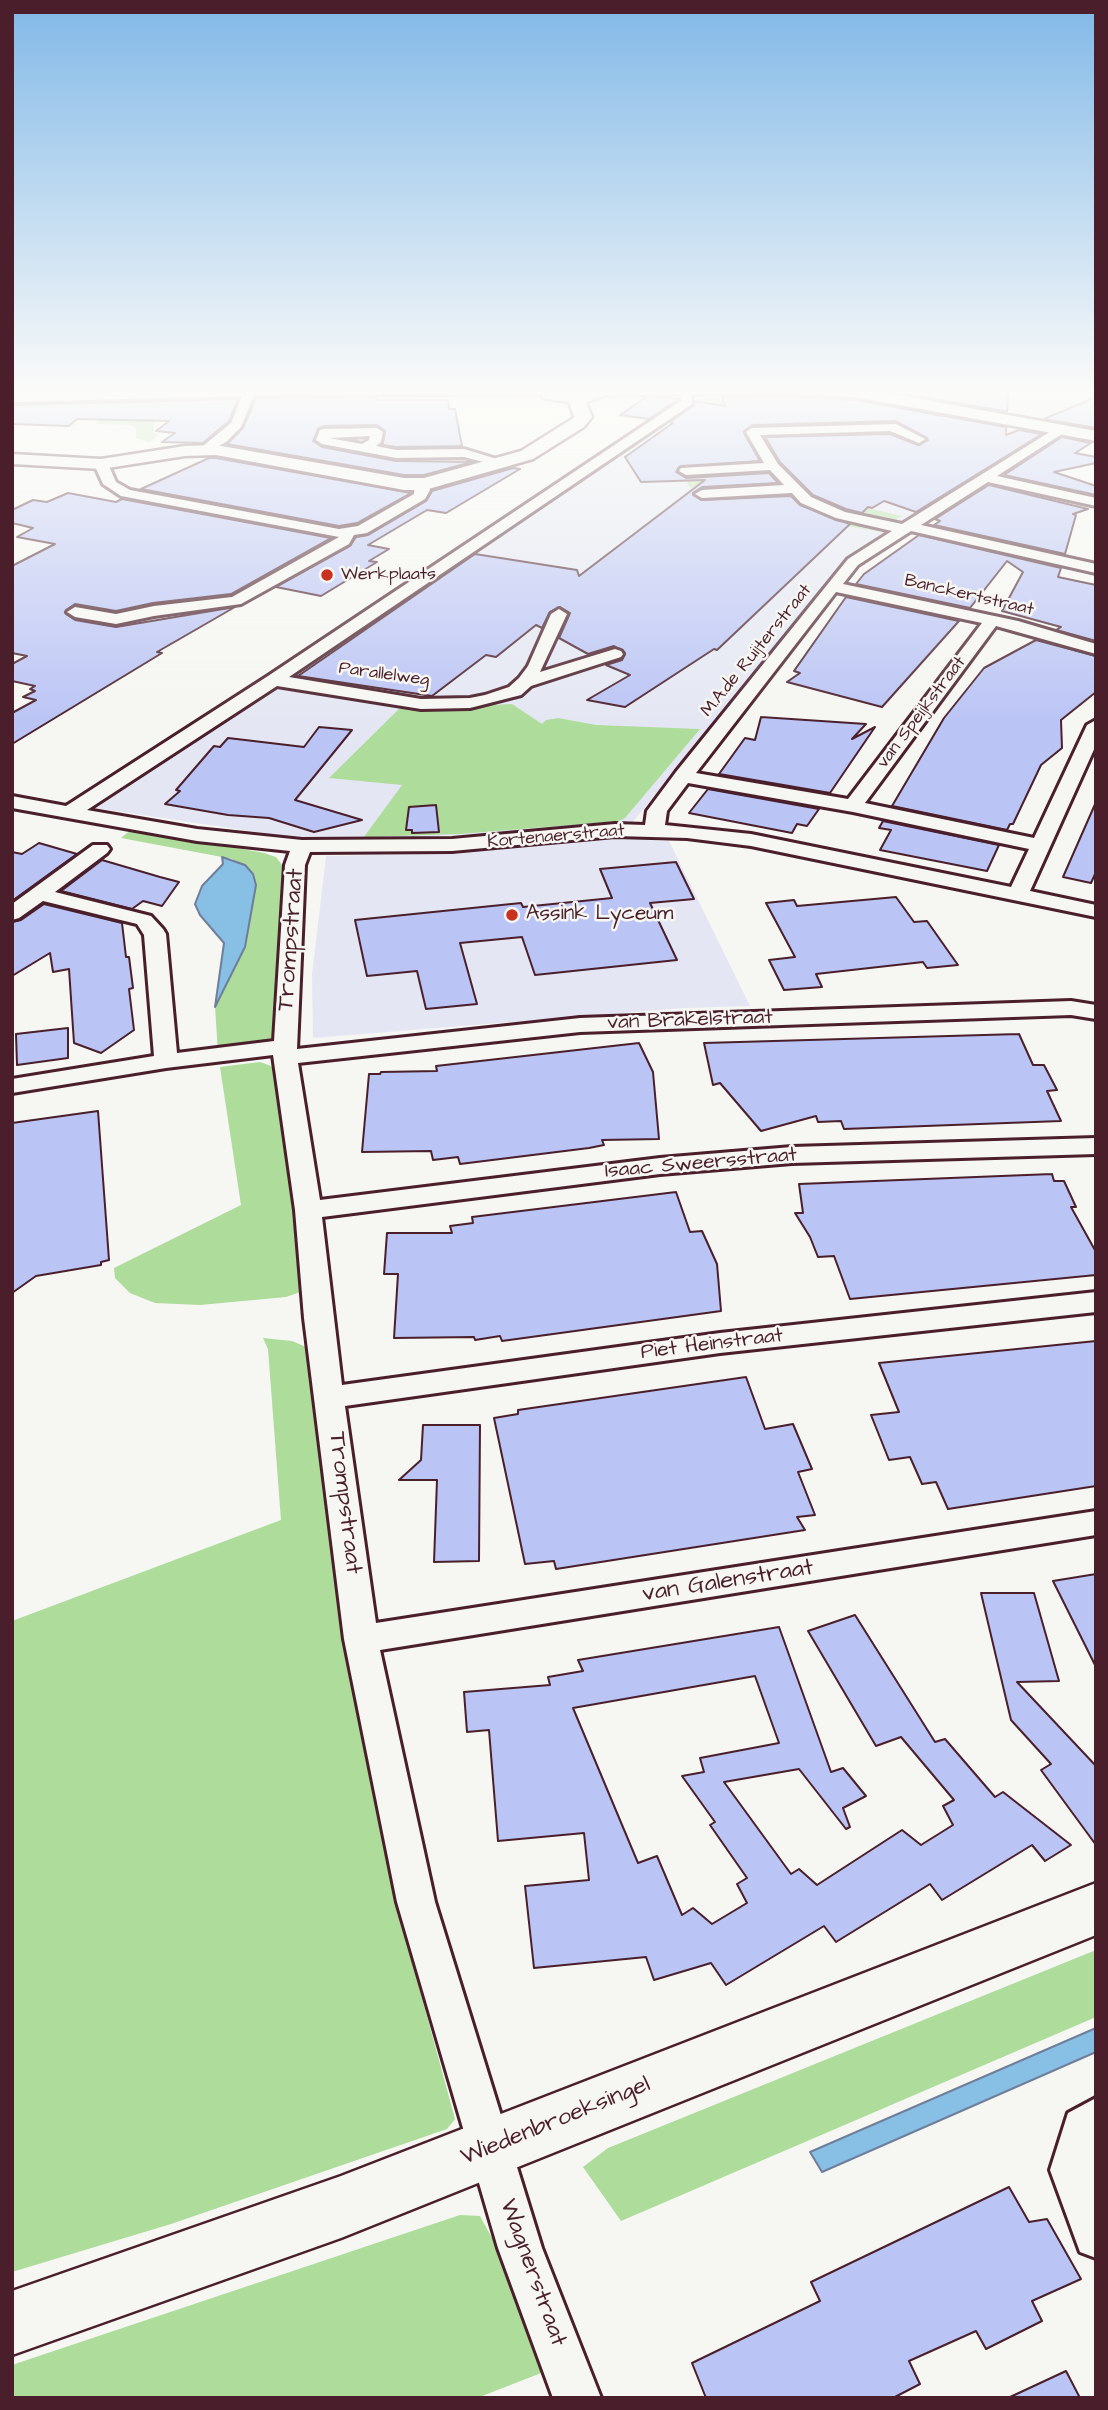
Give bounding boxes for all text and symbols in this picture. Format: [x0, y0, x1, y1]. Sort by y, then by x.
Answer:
place label: Werkplaats [341, 564, 436, 586]
marker: Werkplaats [319, 567, 335, 583]
street label: Banckertstraat [902, 571, 1036, 621]
street label: M.A.de Ruijterstraat [697, 580, 817, 722]
street label: van Speijkstraat [873, 653, 971, 773]
street label: Parallelweg [337, 658, 431, 692]
street label: Kortenaerstraat [487, 820, 625, 854]
street label: Trompstraat [273, 868, 311, 1012]
place label: Assink Lyceum [526, 902, 673, 928]
marker: Assink Lyceum [504, 907, 520, 923]
street label: van Brakelstraat [607, 1006, 773, 1036]
street label: Isaac Sweersstraat [604, 1143, 798, 1185]
street label: Piet Heinstraat [639, 1324, 785, 1366]
street label: Trompstraat [321, 1430, 367, 1576]
street label: van Galenstraat [640, 1554, 816, 1610]
street label: Wiedenbroeksingel [457, 2071, 655, 2173]
street label: Wagnerstraat [492, 2195, 572, 2351]

